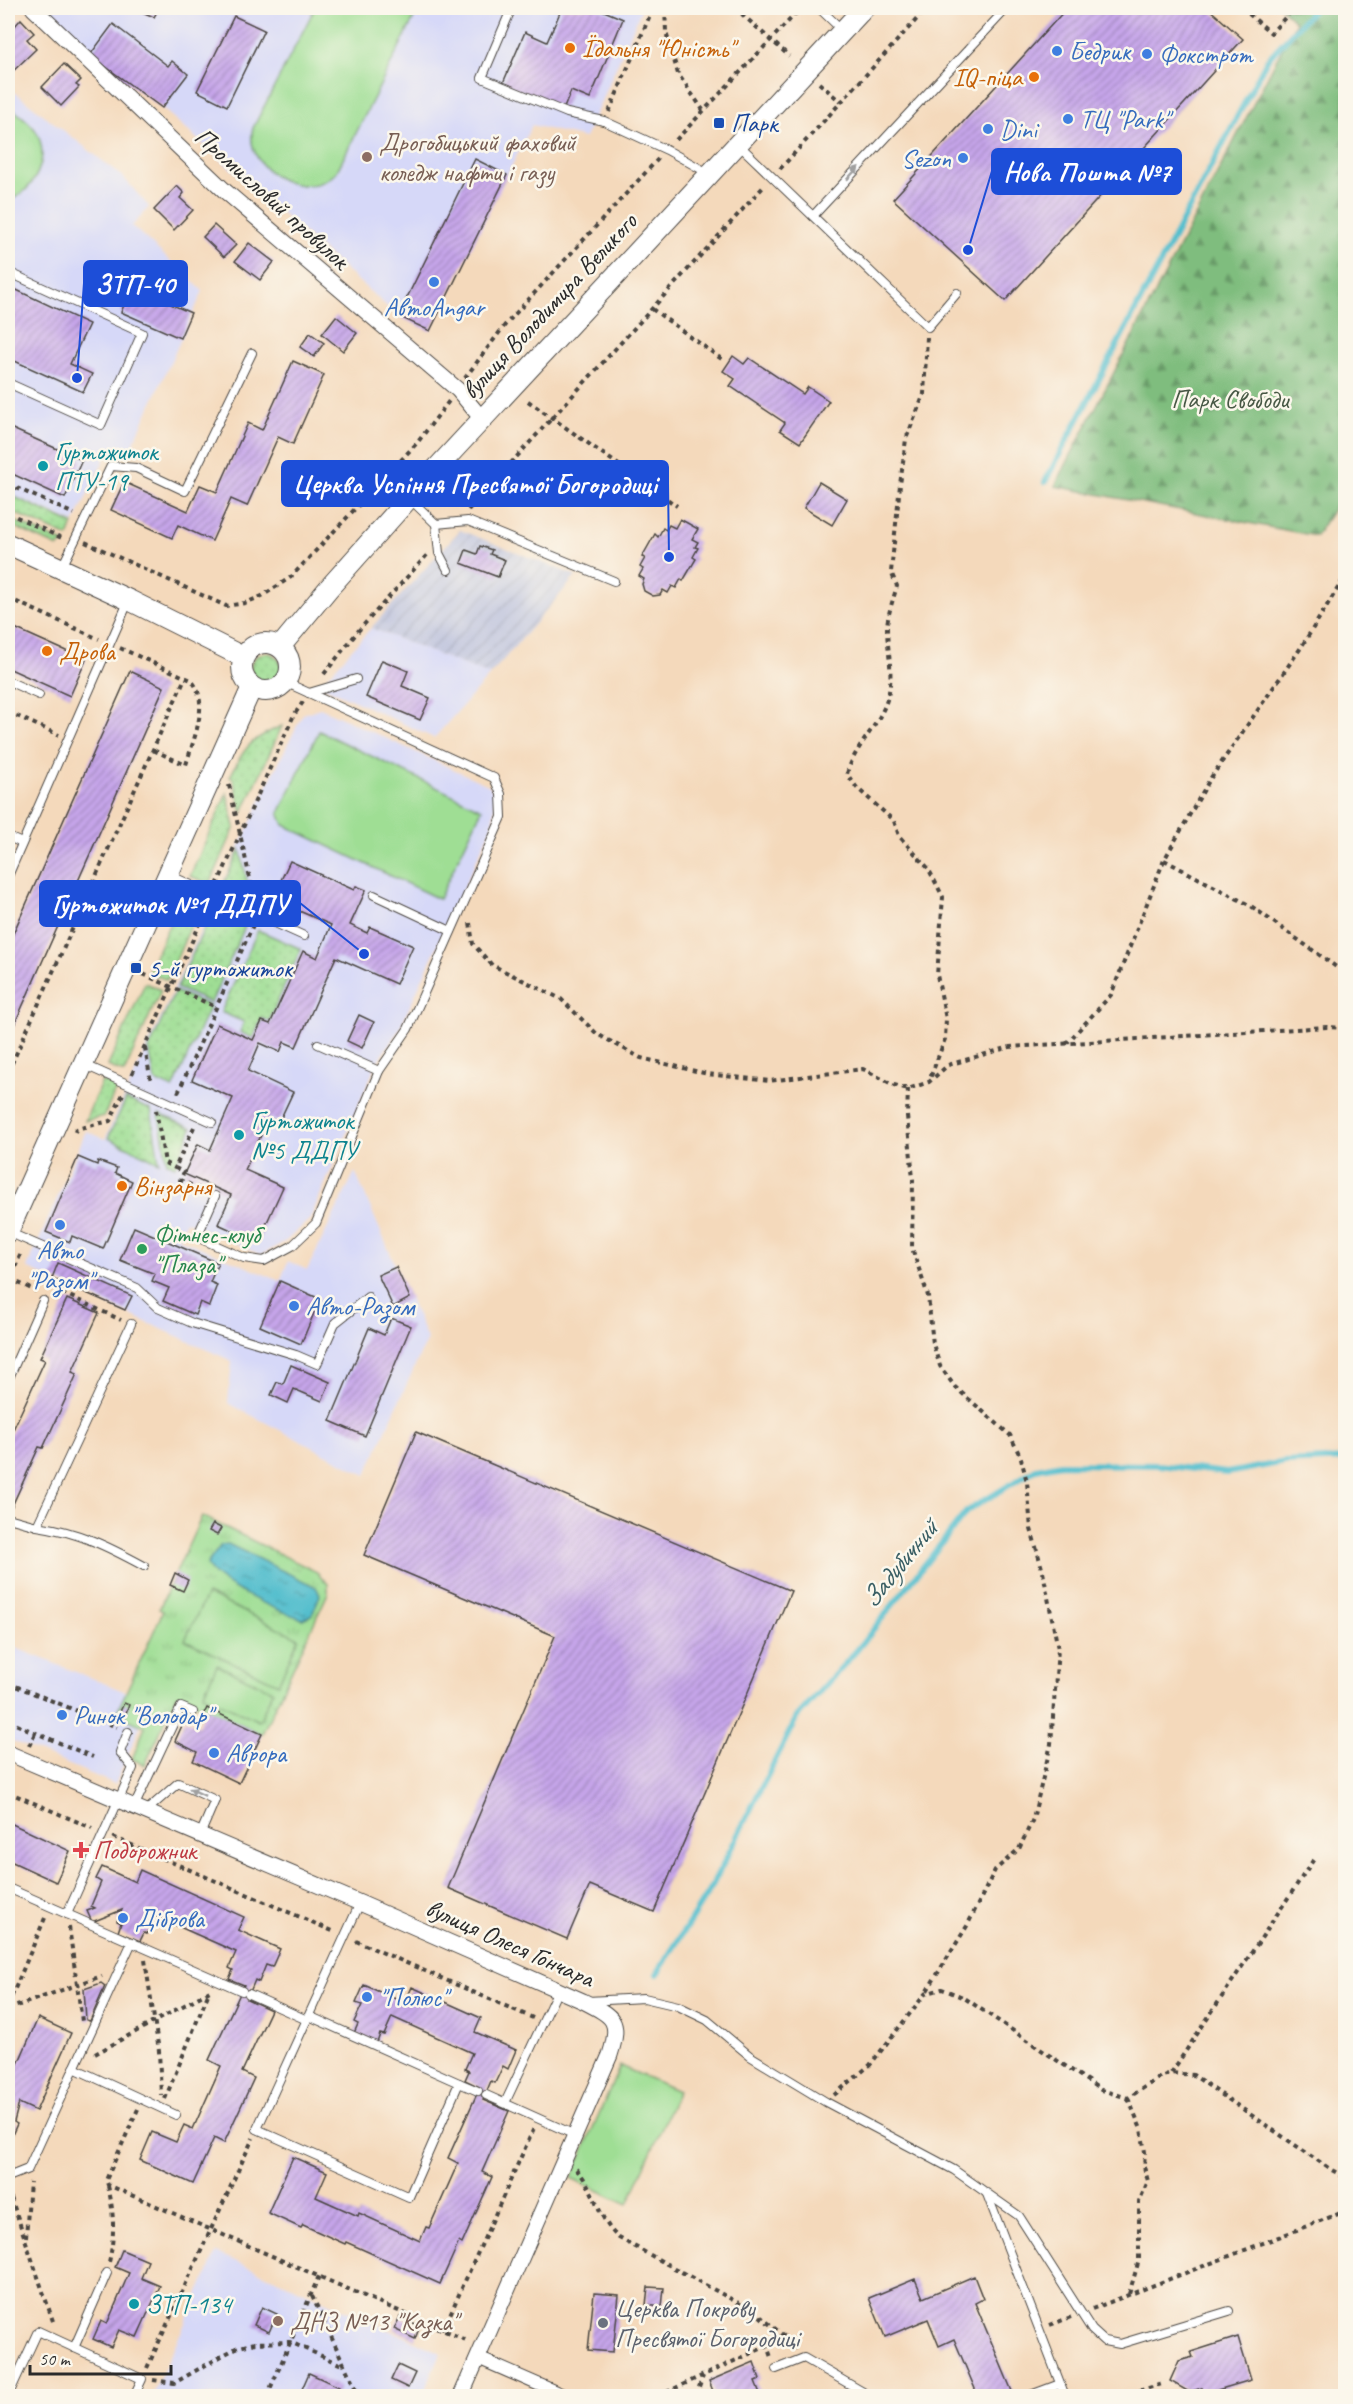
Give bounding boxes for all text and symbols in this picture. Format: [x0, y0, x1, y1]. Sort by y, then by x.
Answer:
place label: Їдальня "Юність" [582, 32, 739, 65]
place label: Бедрик [1069, 35, 1132, 68]
place label: Фокстрот [1159, 38, 1255, 71]
marker: Їдальня "Юність" [563, 41, 577, 55]
marker: Бедрик [1050, 44, 1064, 58]
marker: Фокстрот [1140, 47, 1154, 61]
place label: IQ-піца [953, 61, 1024, 94]
marker: IQ-піца [1027, 70, 1041, 84]
place label: ТЦ "Park" [1080, 103, 1174, 136]
place label: Парк [731, 107, 780, 140]
marker: ТЦ "Park" [1061, 112, 1075, 126]
place label: Dini [1000, 113, 1040, 146]
marker: Парк [712, 116, 726, 130]
street label: Промисловий провулок [188, 120, 358, 278]
marker: Dini [981, 122, 995, 136]
place label: Дрогобицький фаховий коледж нафти і газу [379, 126, 578, 189]
place label: Sezon [901, 142, 951, 175]
callout: Нова Пошта №7 [992, 149, 1181, 194]
marker: Дрогобицький фаховий коледж нафти і газу [360, 150, 374, 164]
marker: Sezon [956, 151, 970, 165]
text: Нова Пошта №7 [1004, 155, 1173, 189]
one-way arrow [846, 166, 859, 181]
street label: вулиця Володимира Великого [454, 204, 645, 406]
callout: ЗТП-40 [84, 261, 187, 306]
text: ЗТП-40 [95, 267, 178, 301]
marker: АвтоAngar [427, 275, 441, 289]
place label: АвтоAngar [384, 291, 487, 324]
park label: Парк Свободи [1171, 383, 1290, 416]
place label: Гуртожиток ПТУ-19 [55, 435, 160, 498]
marker: Гуртожиток ПТУ-19 [36, 459, 50, 473]
callout: Церква Успіння Пресвятої Богородиці [282, 461, 668, 506]
text: Церква Успіння Пресвятої Богородиці [293, 467, 661, 501]
place label: Дрова [59, 635, 116, 668]
marker: Дрова [40, 644, 54, 658]
callout: Гуртожиток №1 ДДПУ [40, 881, 300, 926]
text: Гуртожиток №1 ДДПУ [52, 887, 292, 921]
place label: 5-й гуртожиток [148, 952, 294, 985]
marker: 5-й гуртожиток [129, 961, 143, 975]
place label: Гуртожиток №5 ДДПУ [251, 1104, 361, 1167]
marker: Гуртожиток №5 ДДПУ [232, 1128, 246, 1142]
place label: Вінзарня [134, 1170, 213, 1203]
marker: Вінзарня [115, 1179, 129, 1193]
marker: Авто "Разом" [53, 1218, 67, 1232]
place label: Фітнес-клуб "Плаза" [154, 1218, 265, 1281]
place label: Авто "Разом" [27, 1234, 98, 1298]
marker: Фітнес-клуб "Плаза" [135, 1242, 149, 1256]
place label: Авто-Разом [306, 1290, 416, 1324]
marker: Авто-Разом [287, 1299, 301, 1313]
water label: Задубичний [853, 1509, 948, 1615]
place label: Ринок "Володар" [74, 1699, 217, 1732]
marker: Ринок "Володар" [55, 1708, 69, 1722]
place label: Аврора [226, 1737, 288, 1770]
marker: Аврора [207, 1746, 221, 1760]
one-way arrow [188, 1787, 205, 1796]
place label: Подорожник [93, 1834, 199, 1867]
marker: Подорожник [74, 1843, 88, 1857]
street label: вулиця Олеся Гончара [421, 1891, 601, 1995]
place label: Діброва [135, 1902, 206, 1935]
marker: Діброва [116, 1911, 130, 1925]
place label: "Полюс" [379, 1981, 452, 2014]
marker: "Полюс" [360, 1990, 374, 2004]
place label: ЗТП-134 [146, 2288, 234, 2321]
place label: Церква Покрову Пресвятої Богородиці [615, 2292, 802, 2355]
marker: ЗТП-134 [127, 2297, 141, 2311]
place label: ДНЗ №13 "Казка" [290, 2305, 462, 2339]
marker: ДНЗ №13 "Казка" [271, 2314, 285, 2328]
marker: Церква Покрову Пресвятої Богородиці [596, 2316, 610, 2330]
scale bar [30, 2338, 171, 2376]
text: 50 m [39, 2348, 72, 2370]

